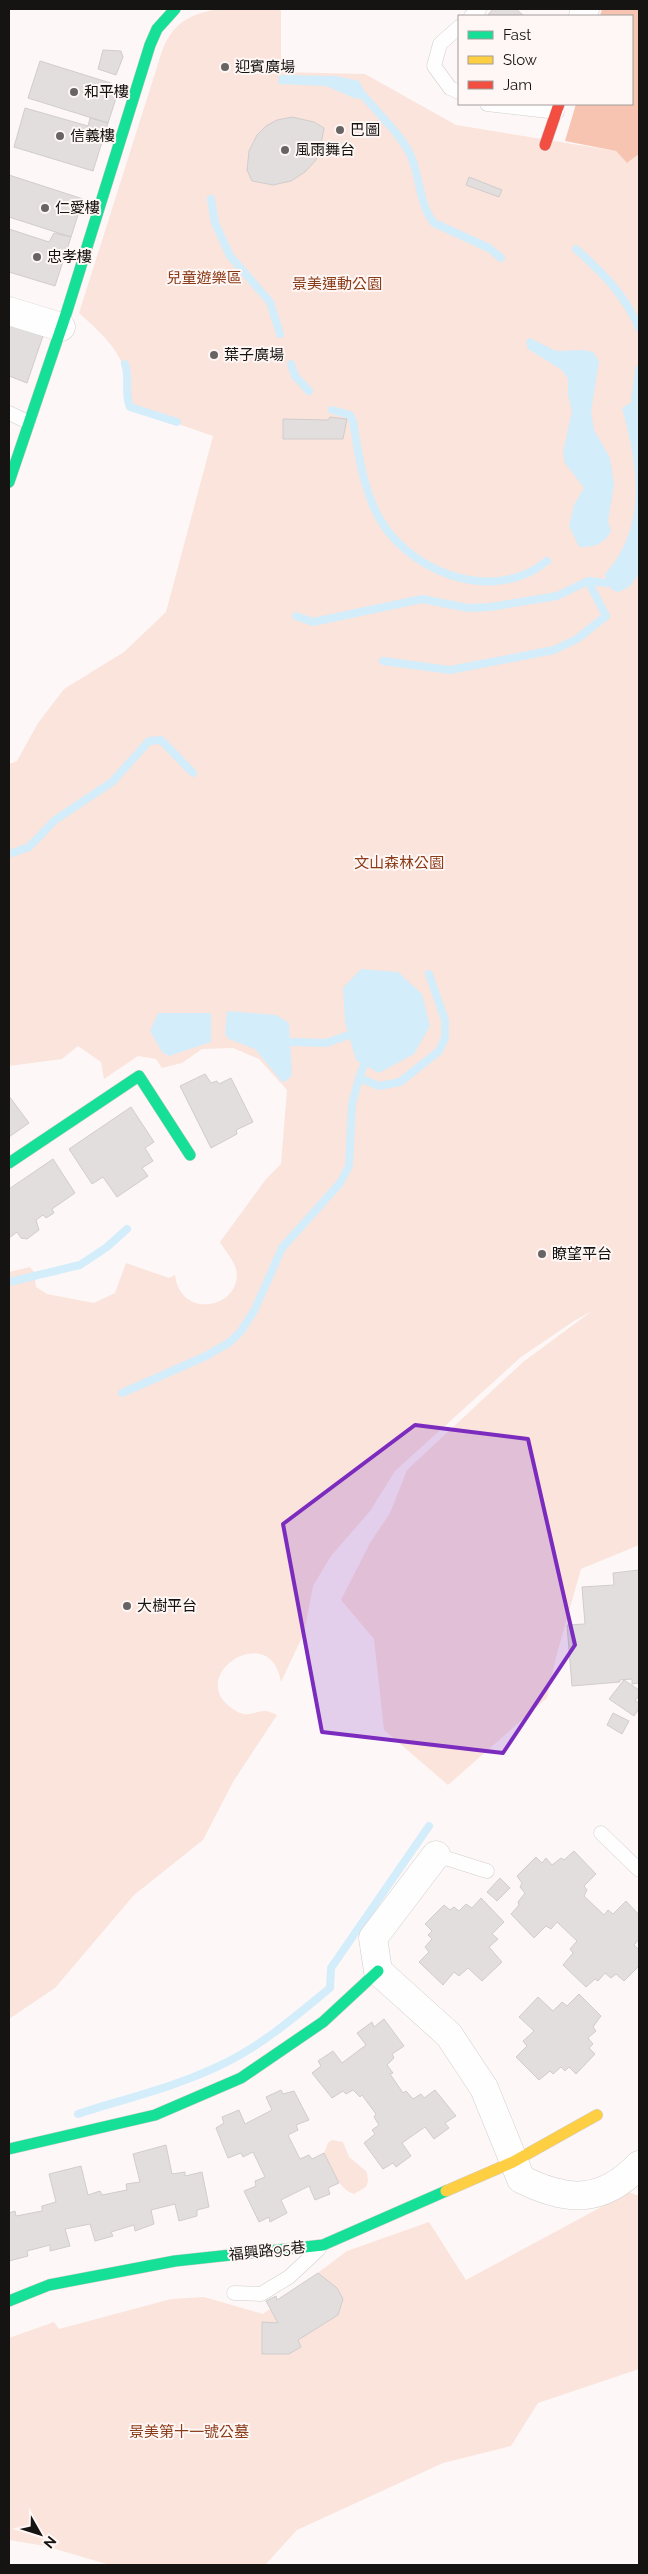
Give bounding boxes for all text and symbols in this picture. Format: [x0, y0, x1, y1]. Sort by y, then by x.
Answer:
legend [458, 15, 633, 105]
text: Fast [503, 26, 531, 44]
text: Slow [503, 51, 537, 69]
place label: 迎賓廣場 [235, 58, 295, 76]
marker: 迎賓廣場 [219, 61, 231, 73]
text: Jam [503, 76, 532, 94]
place label: 和平樓 [84, 83, 129, 101]
marker: 和平樓 [68, 86, 80, 98]
place label: 巴圖 [350, 121, 380, 139]
marker: 巴圖 [334, 124, 346, 136]
place label: 信義樓 [70, 127, 115, 145]
marker: 信義樓 [54, 130, 66, 142]
place label: 風雨舞台 [295, 141, 355, 159]
marker: 風雨舞台 [279, 144, 291, 156]
place label: 仁愛樓 [55, 199, 100, 217]
marker: 仁愛樓 [39, 202, 51, 214]
place label: 忠孝樓 [47, 248, 92, 266]
marker: 忠孝樓 [31, 251, 43, 263]
park label: 兒童遊樂區 [166, 269, 242, 287]
park label: 景美運動公園 [292, 275, 382, 293]
place label: 葉子廣場 [224, 346, 284, 364]
marker: 葉子廣場 [208, 349, 220, 361]
park label: 文山森林公園 [354, 854, 444, 872]
place label: 瞭望平台 [552, 1245, 612, 1263]
marker: 瞭望平台 [536, 1248, 548, 1260]
place label: 大樹平台 [137, 1597, 197, 1615]
marker: 大樹平台 [121, 1600, 133, 1612]
street label: 福興路95巷 [228, 2238, 306, 2264]
park label: 景美第十一號公墓 [129, 2423, 249, 2441]
north arrow [15, 2509, 65, 2559]
text: N [41, 2533, 60, 2551]

